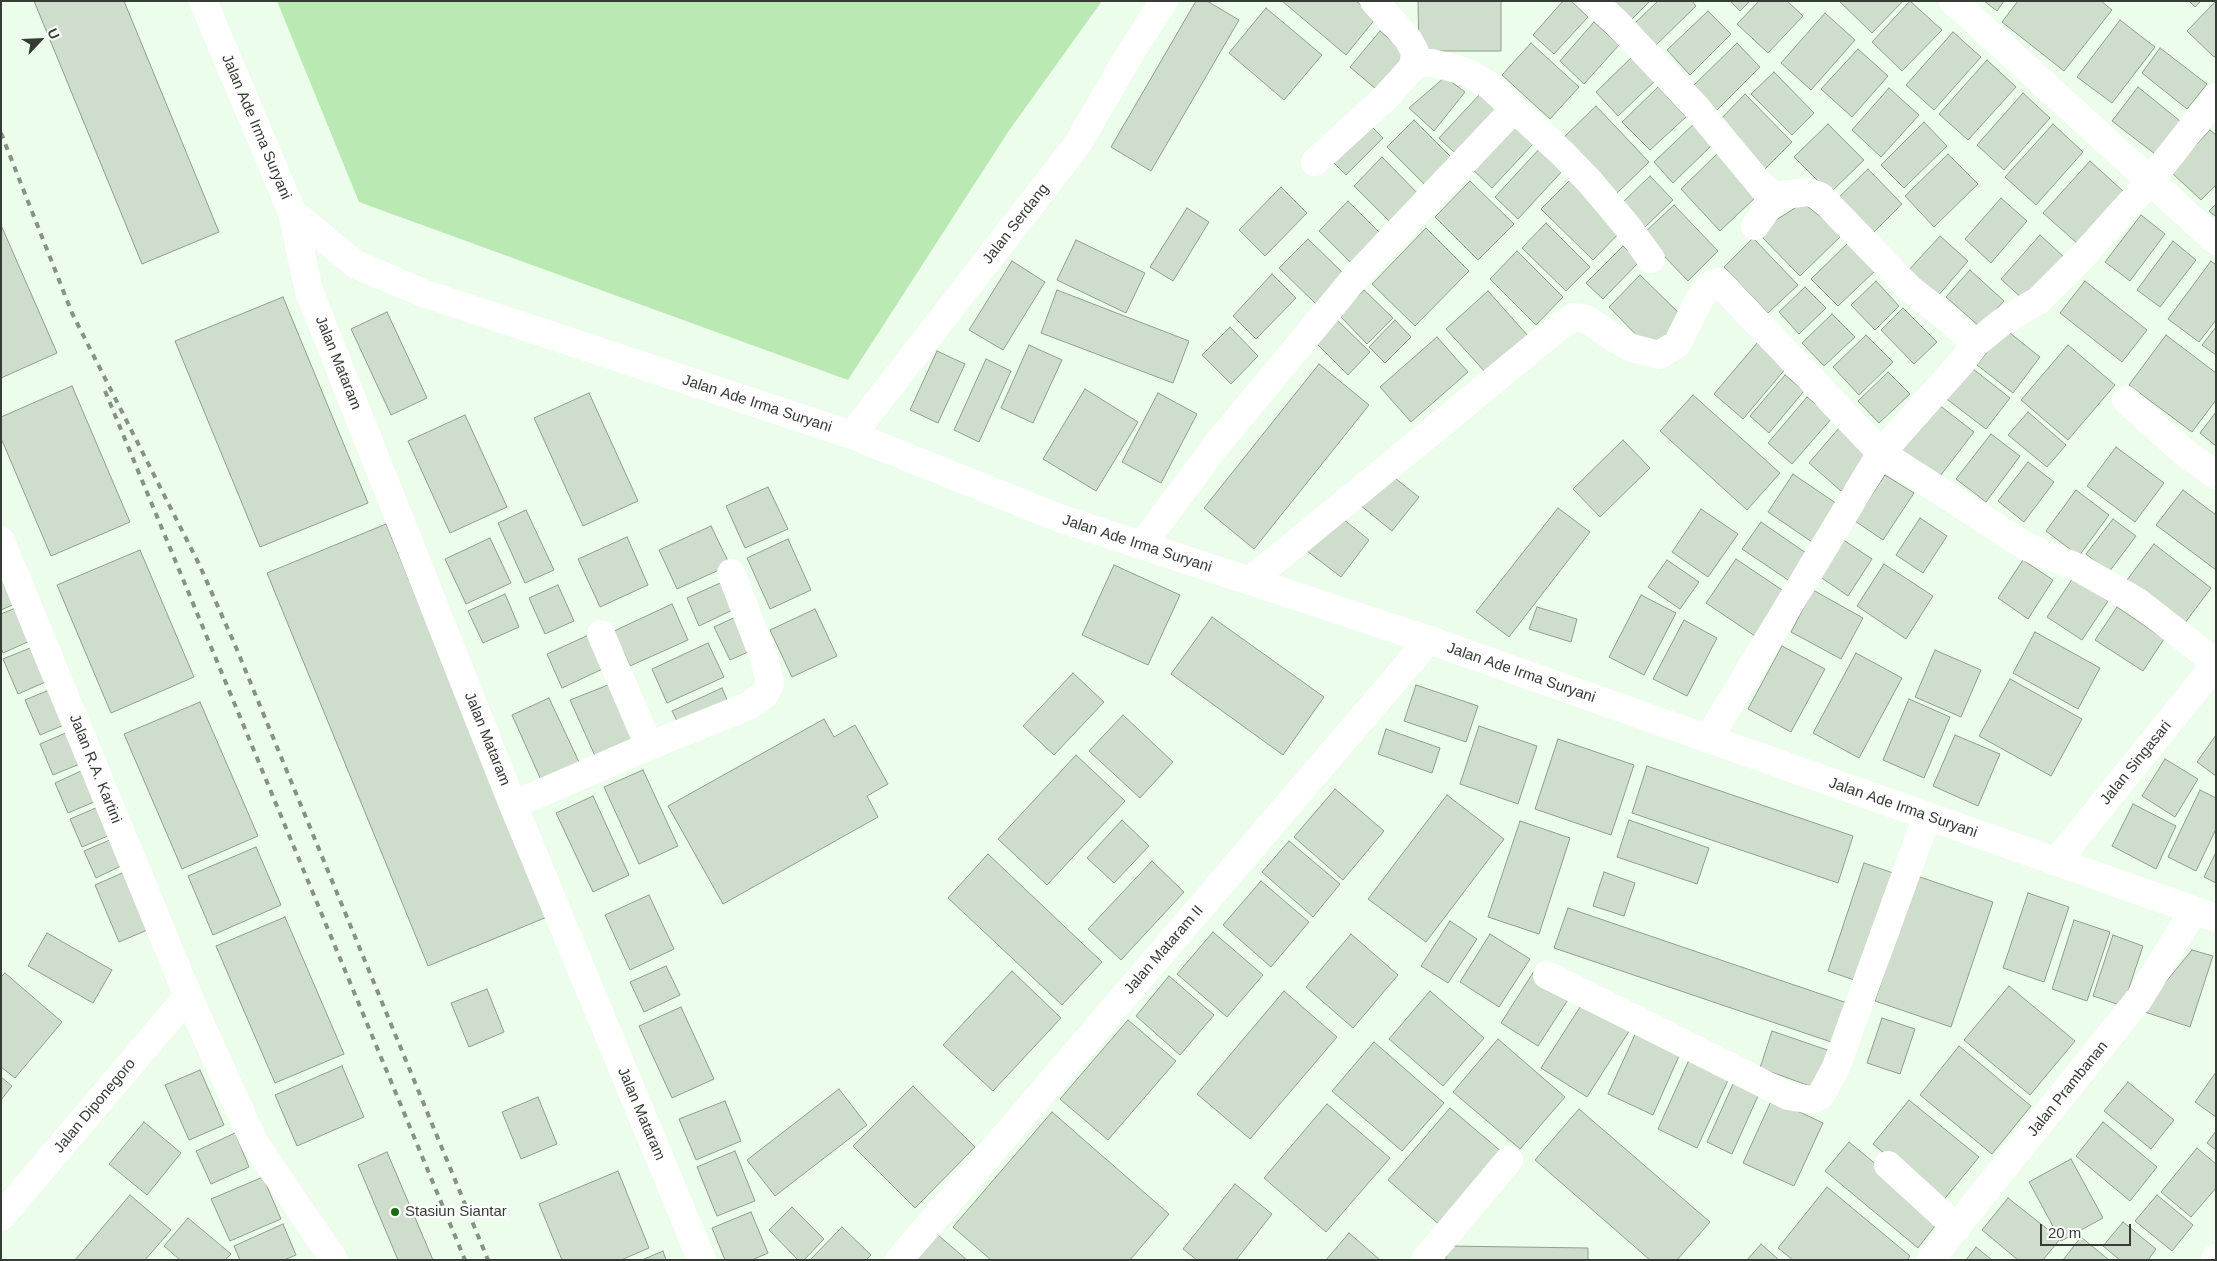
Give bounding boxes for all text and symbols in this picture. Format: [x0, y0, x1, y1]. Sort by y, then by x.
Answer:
north arrow [15, 15, 65, 65]
text: U [44, 26, 63, 42]
street label: Jalan Ade Irma Suryani [217, 52, 295, 202]
street label: Jalan Serdang [979, 180, 1053, 268]
street label: Jalan Mataram [311, 314, 365, 412]
street label: Jalan Ade Irma Suryani [680, 371, 834, 437]
street label: Jalan Ade Irma Suryani [1060, 511, 1214, 577]
street label: Jalan Ade Irma Suryani [1444, 639, 1598, 707]
street label: Jalan Mataram [460, 690, 514, 788]
street label: Jalan R.A. Kartini [65, 712, 125, 826]
street label: Jalan Singasari [2097, 717, 2175, 809]
street label: Jalan Ade Irma Suryani [1826, 774, 1980, 842]
street label: Jalan Mataram II [1121, 902, 1207, 998]
street label: Jalan Prambanan [2024, 1038, 2112, 1140]
street label: Jalan Diponegoro [50, 1055, 140, 1157]
street label: Jalan Mataram [613, 1065, 669, 1163]
place label: Stasiun Siantar [405, 1203, 507, 1221]
marker: Stasiun Siantar [389, 1206, 401, 1218]
scale bar [2042, 1214, 2133, 1246]
text: 20 m [2048, 1224, 2081, 1241]

